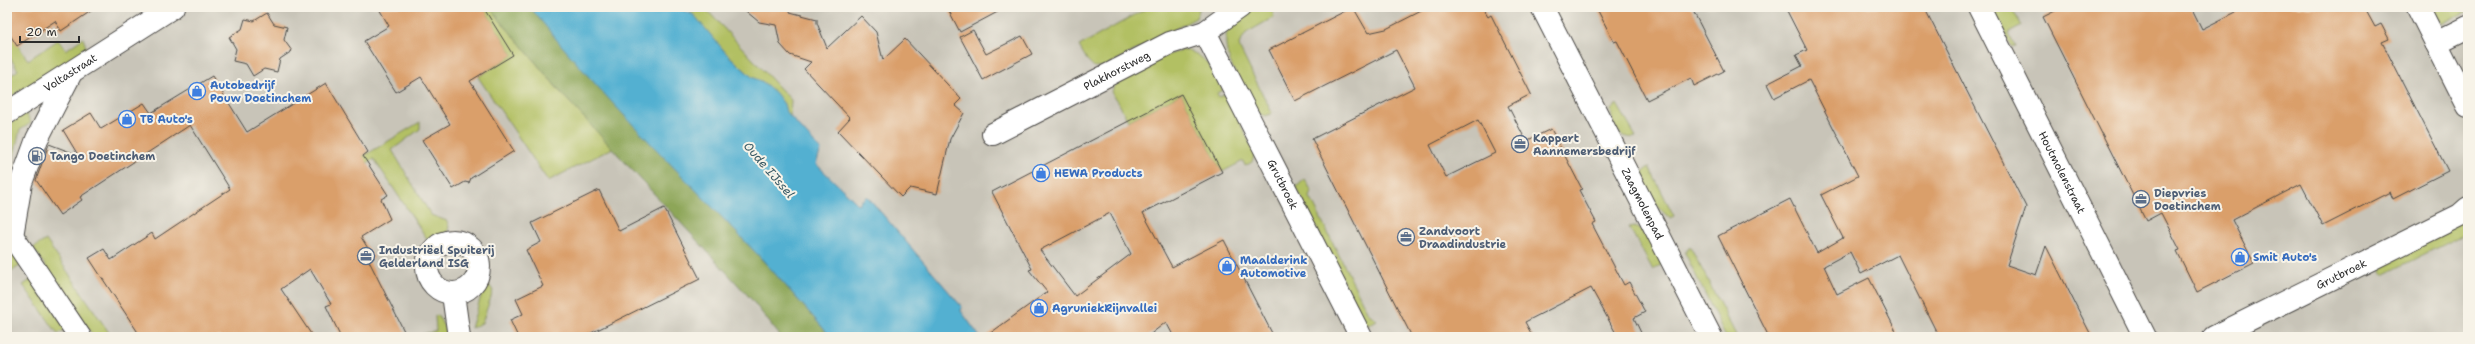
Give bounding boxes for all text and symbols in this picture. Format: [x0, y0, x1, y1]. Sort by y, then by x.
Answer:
scale bar [20, 18, 79, 44]
text: 20 m [26, 24, 57, 40]
street label: Plakhorstweg [1081, 47, 1153, 94]
street label: Voltastraat [41, 50, 100, 95]
place label: Autobedrijf Pouw Doetinchem [210, 78, 311, 106]
shop icon: Autobedrijf Pouw Doetinchem [187, 81, 207, 101]
shop icon: TB Auto's [117, 109, 137, 129]
place label: TB Auto's [140, 112, 193, 127]
street label: Houtmolenstraat [2035, 129, 2089, 216]
place label: Kappert Aannemersbedrijf [1533, 131, 1636, 159]
office icon: Kappert Aannemersbedrijf [1510, 134, 1530, 154]
water label: Oude IJssel [740, 138, 798, 202]
fuel station icon: Tango Doetinchem [27, 146, 47, 166]
place label: Tango Doetinchem [50, 149, 155, 164]
street label: Grutbroek [1264, 157, 1302, 212]
shop icon: HEWA Products [1031, 163, 1051, 183]
street label: Zaagmolenpad [1618, 165, 1667, 242]
place label: HEWA Products [1054, 166, 1143, 181]
place label: Diepvries Doetinchem [2154, 186, 2221, 214]
office icon: Diepvries Doetinchem [2131, 189, 2151, 209]
place label: Zandvoort Draadindustrie [1419, 224, 1507, 252]
office icon: Zandvoort Draadindustrie [1396, 227, 1416, 247]
place label: Industriëel Spuiterij Gelderland ISG [379, 243, 494, 271]
office icon: Industriëel Spuiterij Gelderland ISG [356, 246, 376, 266]
shop icon: Smit Auto's [2230, 247, 2250, 267]
place label: Smit Auto's [2253, 250, 2317, 265]
place label: Maalderink Automotive [1240, 253, 1307, 281]
street label: Grutbroek [2314, 255, 2369, 293]
shop icon: Maalderink Automotive [1217, 256, 1237, 276]
shop icon: AgruniekRijnvallei [1029, 298, 1049, 318]
place label: AgruniekRijnvallei [1052, 301, 1157, 316]

